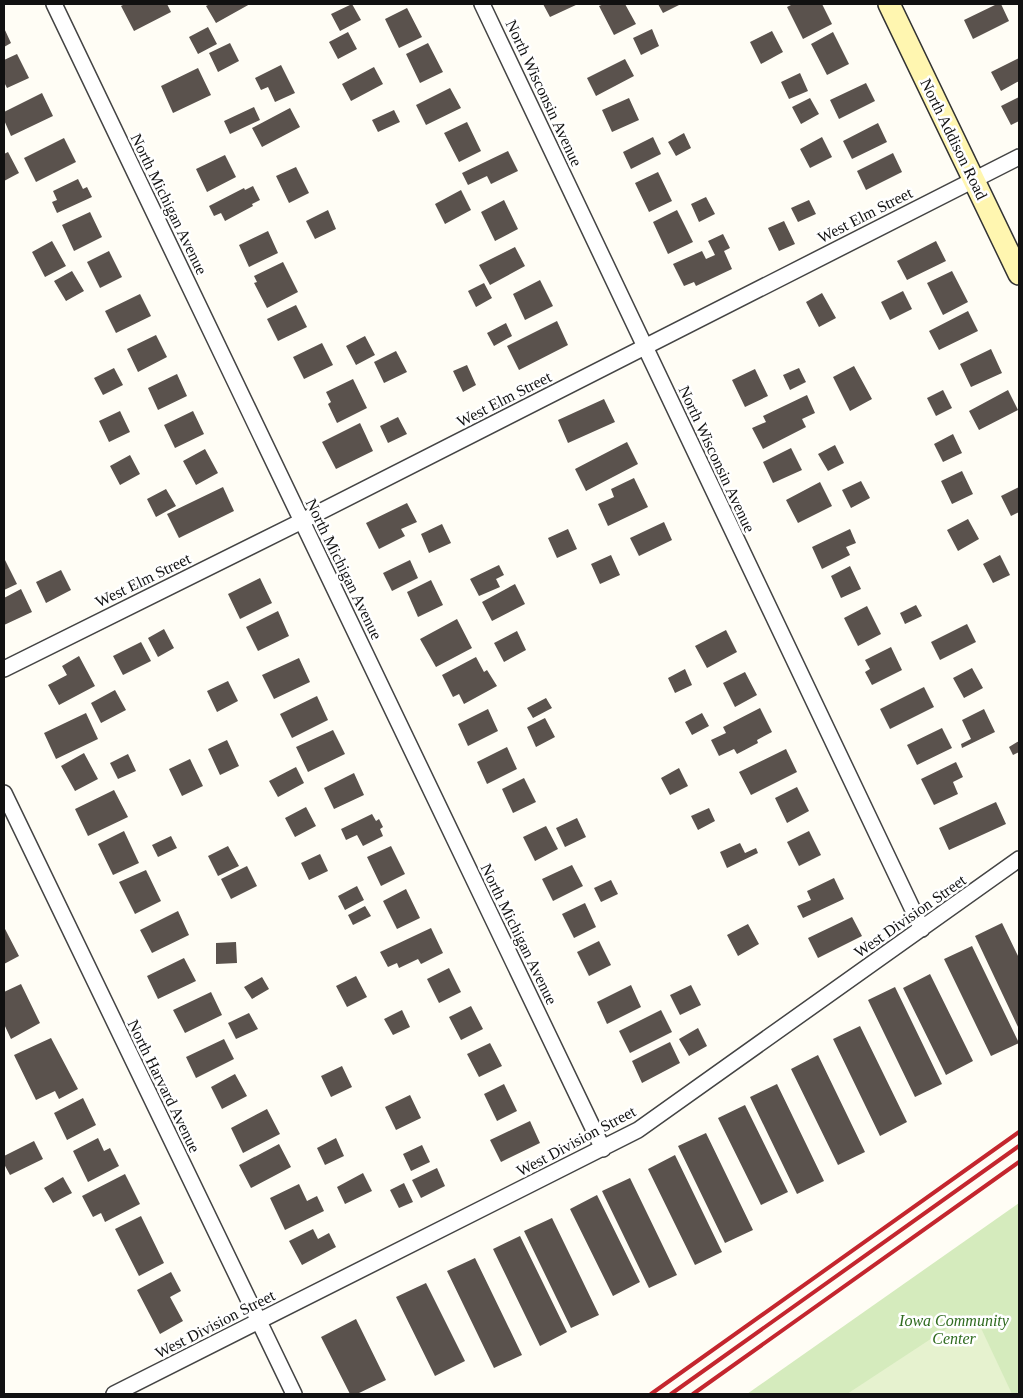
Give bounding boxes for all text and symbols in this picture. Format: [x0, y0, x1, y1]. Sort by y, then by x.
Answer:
street label: North Wisconsin Avenue [503, 17, 585, 169]
street label: North Addison Road [917, 76, 991, 202]
street label: North Michigan Avenue [127, 131, 210, 278]
street label: West Elm Street [815, 184, 915, 246]
street label: West Elm Street [454, 368, 554, 430]
street label: North Wisconsin Avenue [676, 383, 758, 535]
street label: North Michigan Avenue [302, 496, 385, 643]
street label: West Elm Street [93, 549, 194, 610]
street label: North Michigan Avenue [477, 861, 560, 1008]
street label: West Division Street [851, 871, 969, 961]
street label: North Harvard Avenue [124, 1017, 204, 1155]
street label: West Division Street [514, 1102, 639, 1179]
street label: West Division Street [152, 1286, 278, 1362]
park label: Iowa Community Center [898, 1312, 1010, 1347]

